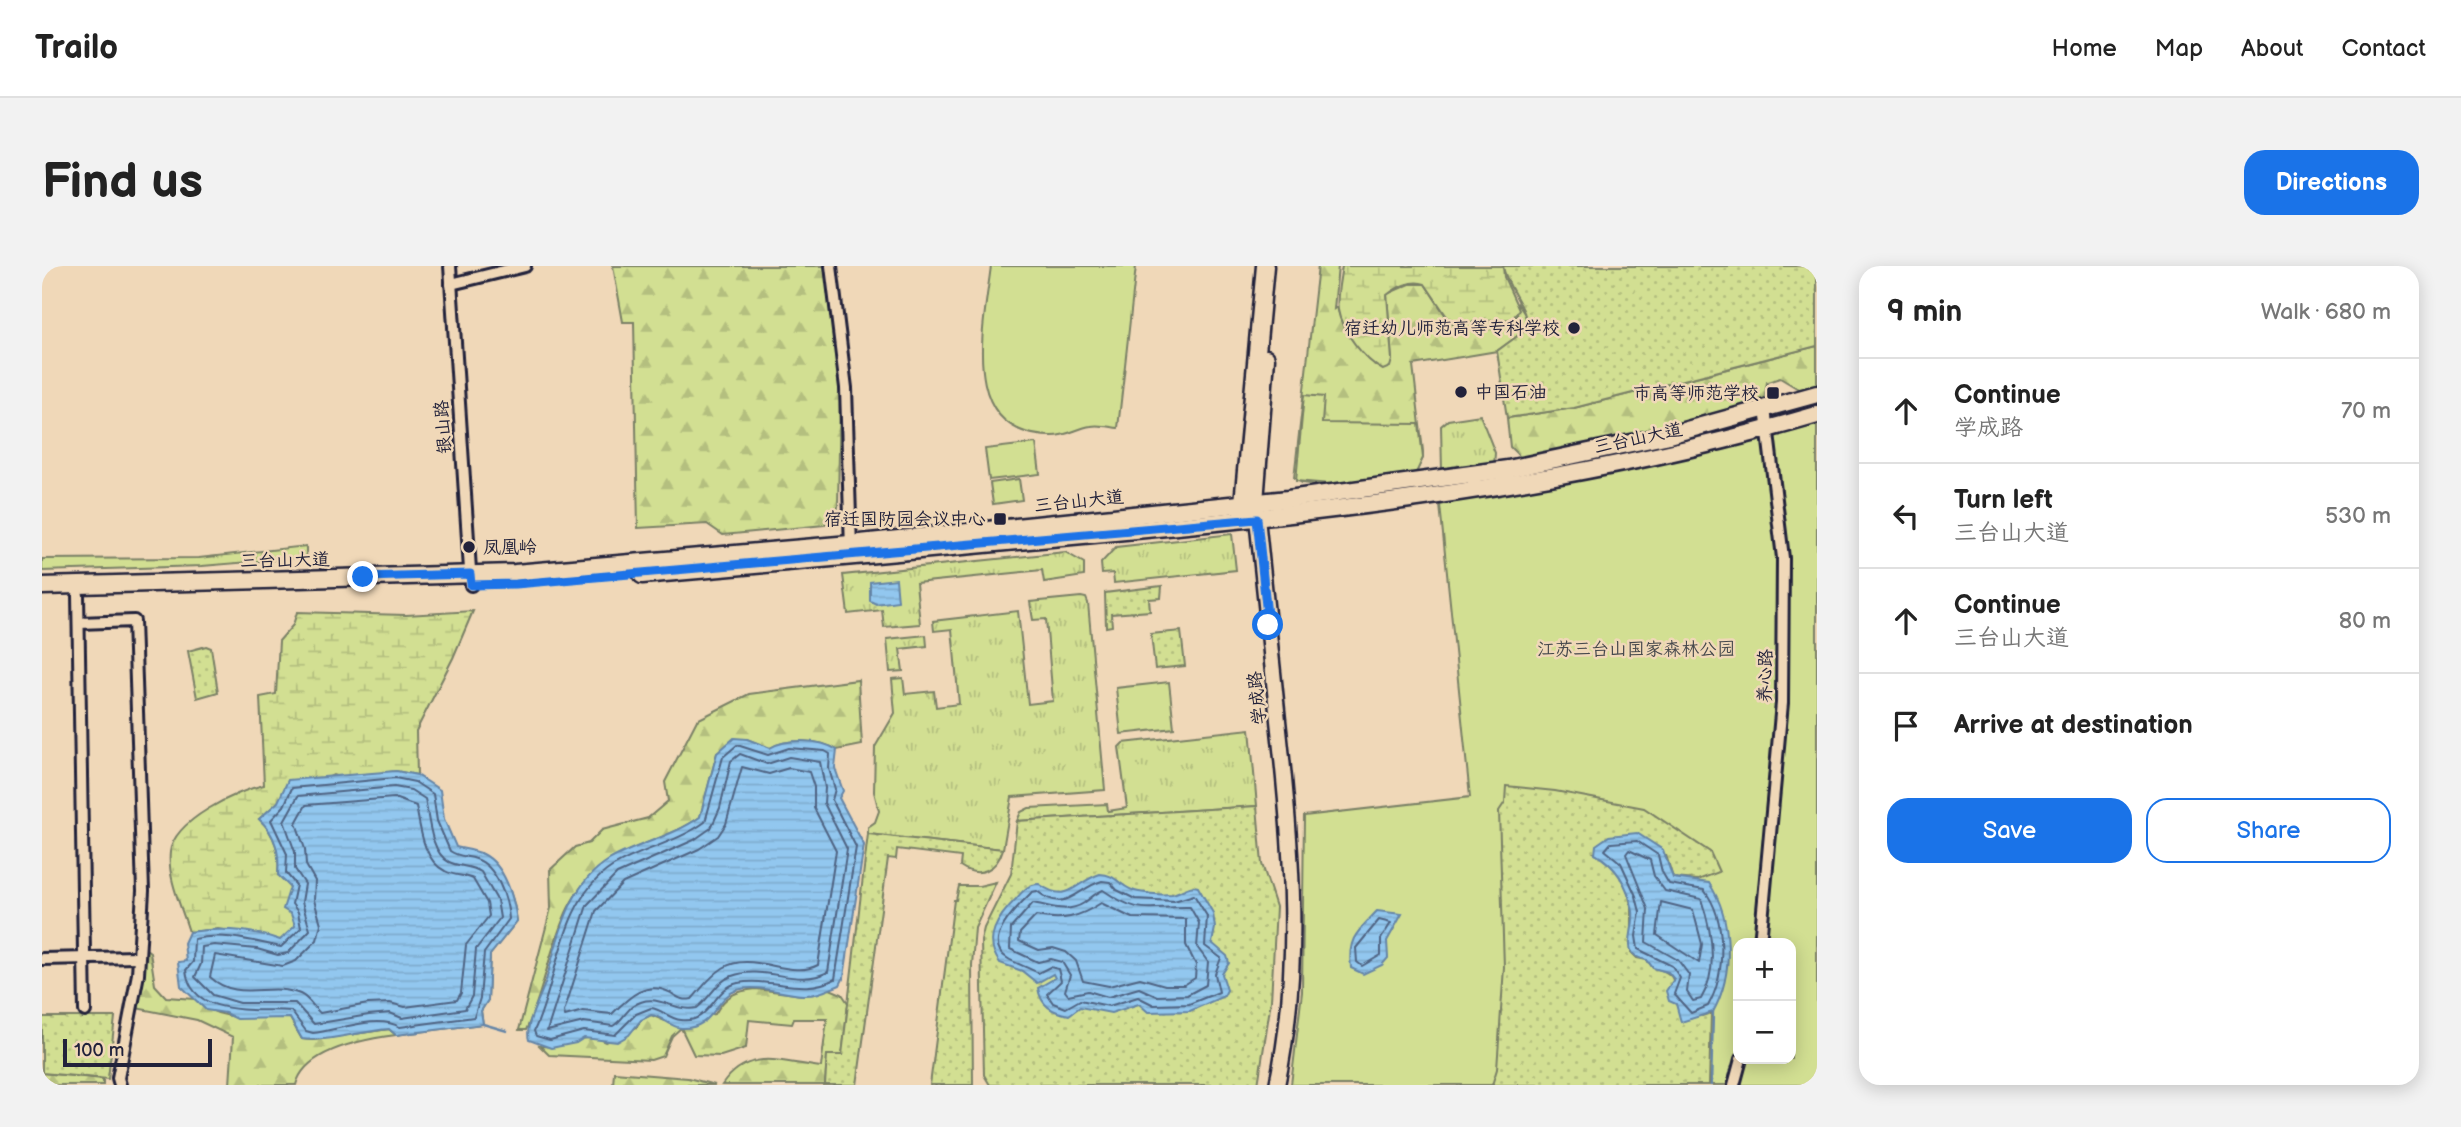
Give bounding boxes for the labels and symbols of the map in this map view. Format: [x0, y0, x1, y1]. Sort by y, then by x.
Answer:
place label: 宿迁幼儿师范高等专科学校 [1344, 318, 1560, 339]
marker: 宿迁幼儿师范高等专科学校 [1566, 320, 1582, 336]
place label: 中国石油 [1475, 382, 1547, 403]
place label: 市高等师范学校 [1633, 383, 1759, 404]
marker: 中国石油 [1453, 384, 1469, 400]
marker: 市高等师范学校 [1765, 385, 1781, 401]
street label: 银山路 [431, 399, 456, 455]
street label: 三台山大道 [1592, 419, 1684, 458]
street label: 三台山大道 [1033, 486, 1125, 517]
place label: 宿迁国防园会议中心 [824, 509, 986, 530]
marker: 宿迁国防园会议中心 [992, 511, 1008, 527]
place label: 凤凰岭 [483, 537, 537, 558]
marker: 凤凰岭 [461, 539, 477, 555]
street label: 三台山大道 [240, 549, 330, 572]
route end [347, 561, 378, 592]
route start [1252, 609, 1283, 640]
park label: 江苏三台山国家森林公园 [1537, 639, 1735, 660]
street label: 养心路 [1755, 649, 1776, 703]
street label: 学成路 [1244, 670, 1271, 726]
scale bar [63, 1036, 212, 1068]

